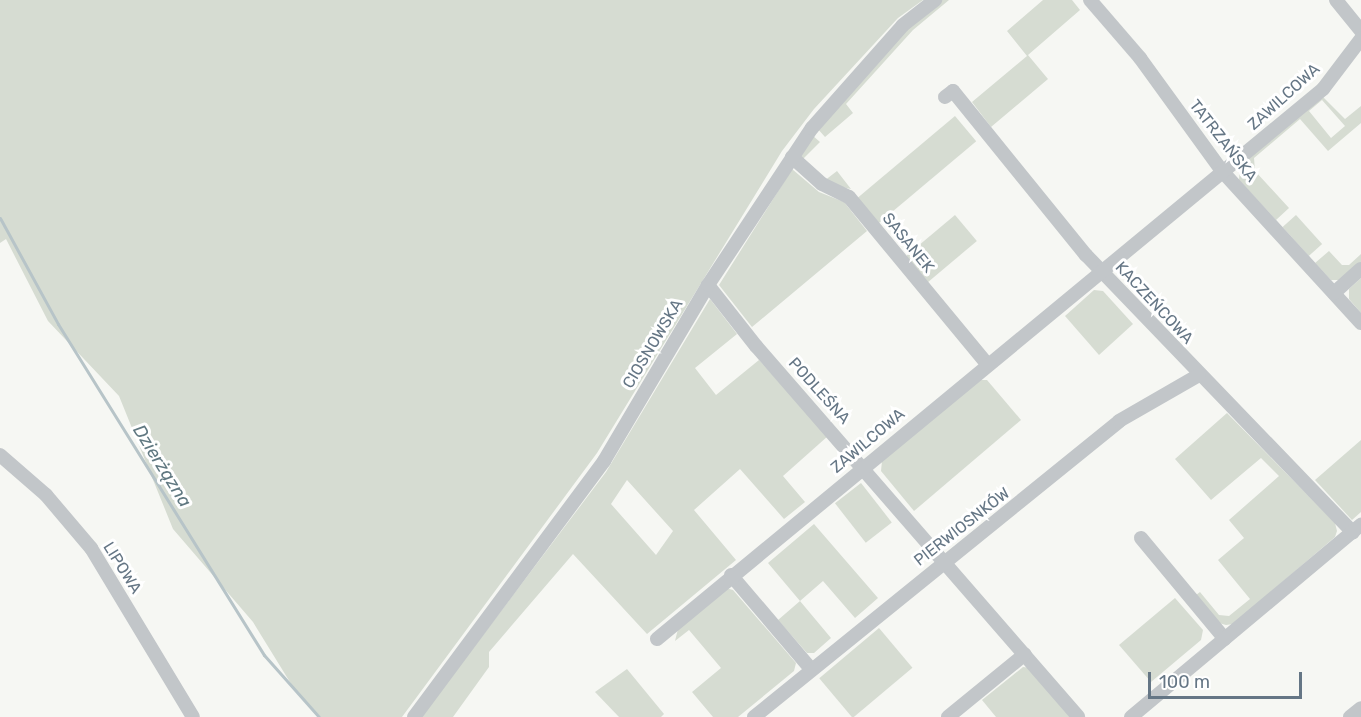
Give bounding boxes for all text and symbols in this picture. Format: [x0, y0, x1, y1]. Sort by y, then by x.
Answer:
street label: ZAWILCOWA [1244, 60, 1324, 134]
street label: TATRZAŃSKA [1185, 96, 1261, 186]
street label: SASANEK [878, 209, 938, 277]
street label: KACZEŃCOWA [1111, 258, 1197, 348]
street label: CIOSNOWSKA [619, 296, 687, 392]
street label: PODLEŚNA [784, 354, 854, 428]
street label: ZAWILCOWA [827, 405, 909, 477]
water label: Dzierżązna [128, 421, 196, 511]
street label: PIERWIOSNKÓW [910, 484, 1014, 570]
street label: LIPOWA [99, 539, 145, 597]
scale bar [1151, 660, 1306, 698]
text: 100 m [1159, 671, 1210, 693]

